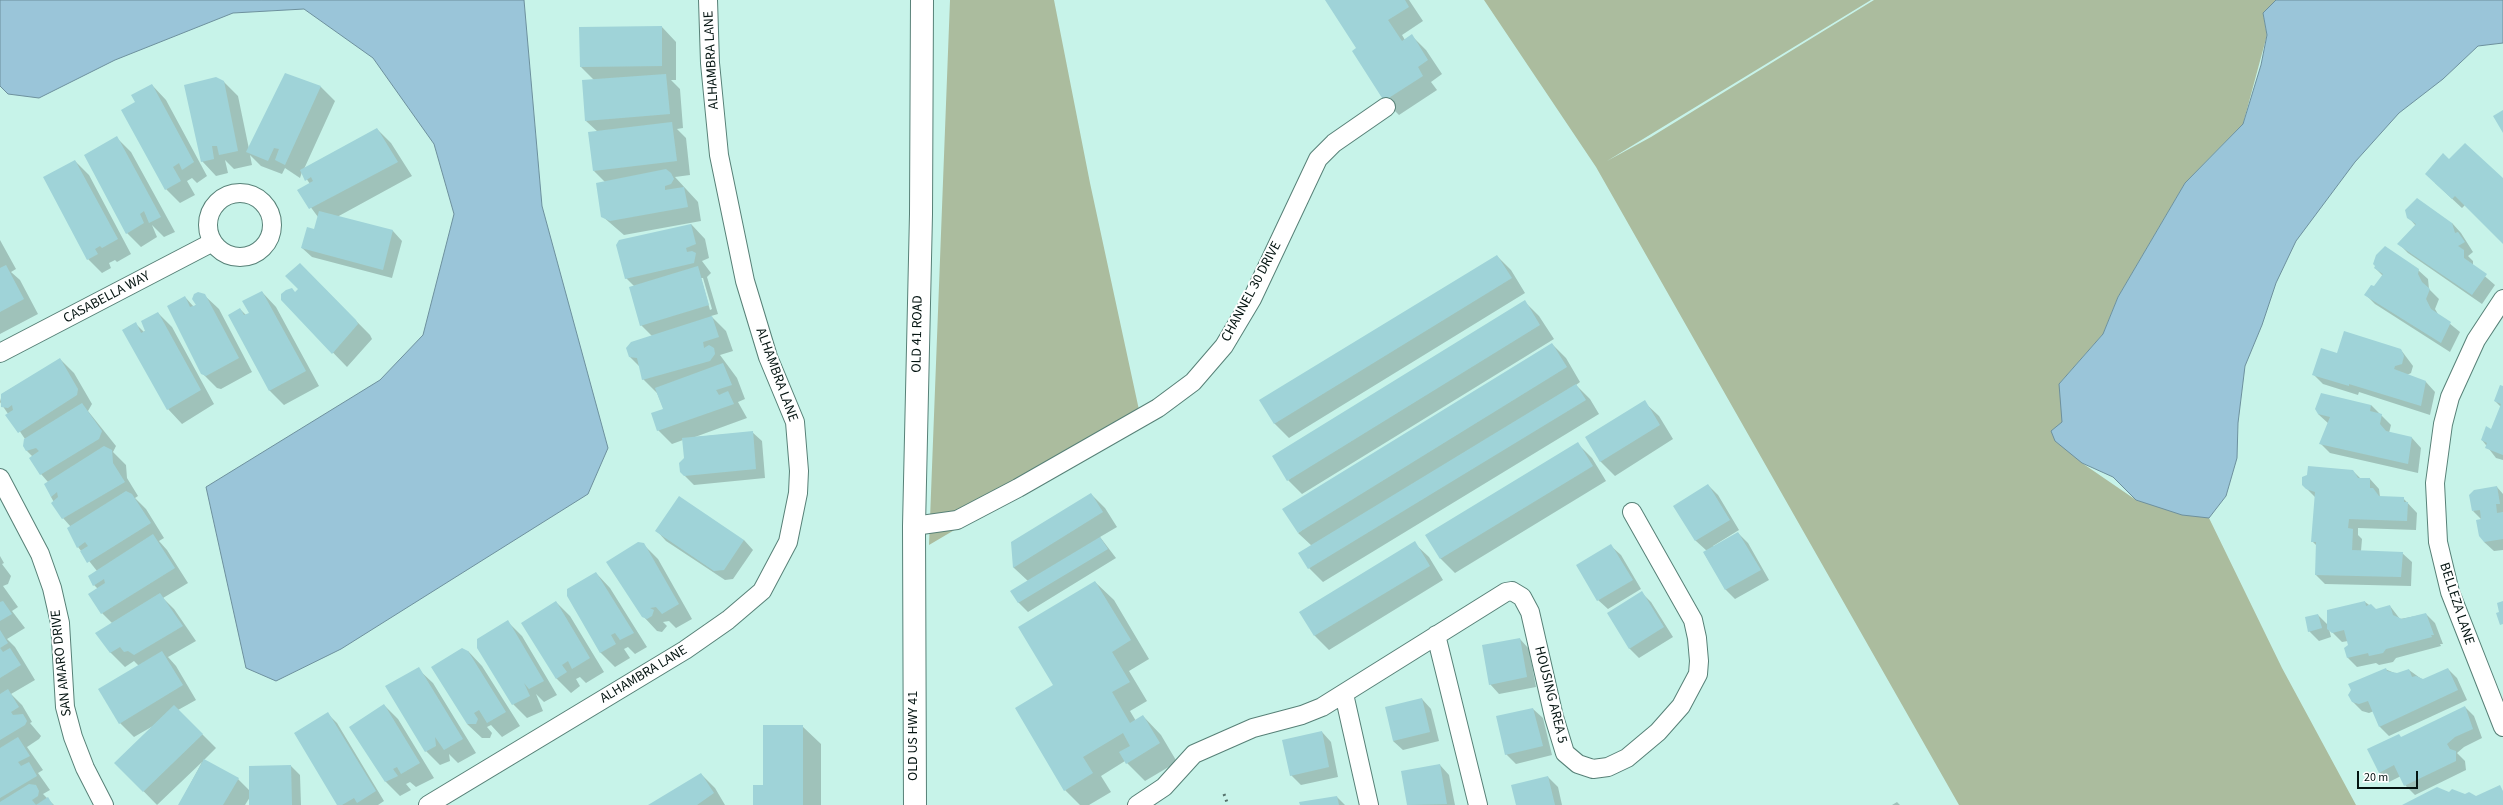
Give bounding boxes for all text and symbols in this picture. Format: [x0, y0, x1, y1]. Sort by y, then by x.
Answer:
street label: ALHAMBRA LANE [701, 10, 723, 110]
street label: CHANNEL 30 DRIVE [1218, 239, 1286, 345]
street label: CASABELLA WAY [61, 268, 153, 328]
street label: OLD 41 ROAD [909, 295, 927, 373]
street label: ALHAMBRA LANE [751, 326, 801, 424]
street label: BELLEZA LANE [2435, 561, 2477, 647]
street label: SAN AMARO DRIVE [48, 609, 76, 717]
street label: ALHAMBRA LANE [597, 642, 691, 708]
street label: HOUSING AREA 5 [1530, 645, 1570, 745]
street label: OLD US HWY 41 [906, 691, 922, 781]
scale bar [2359, 763, 2420, 789]
text: 20 m [2364, 769, 2388, 786]

